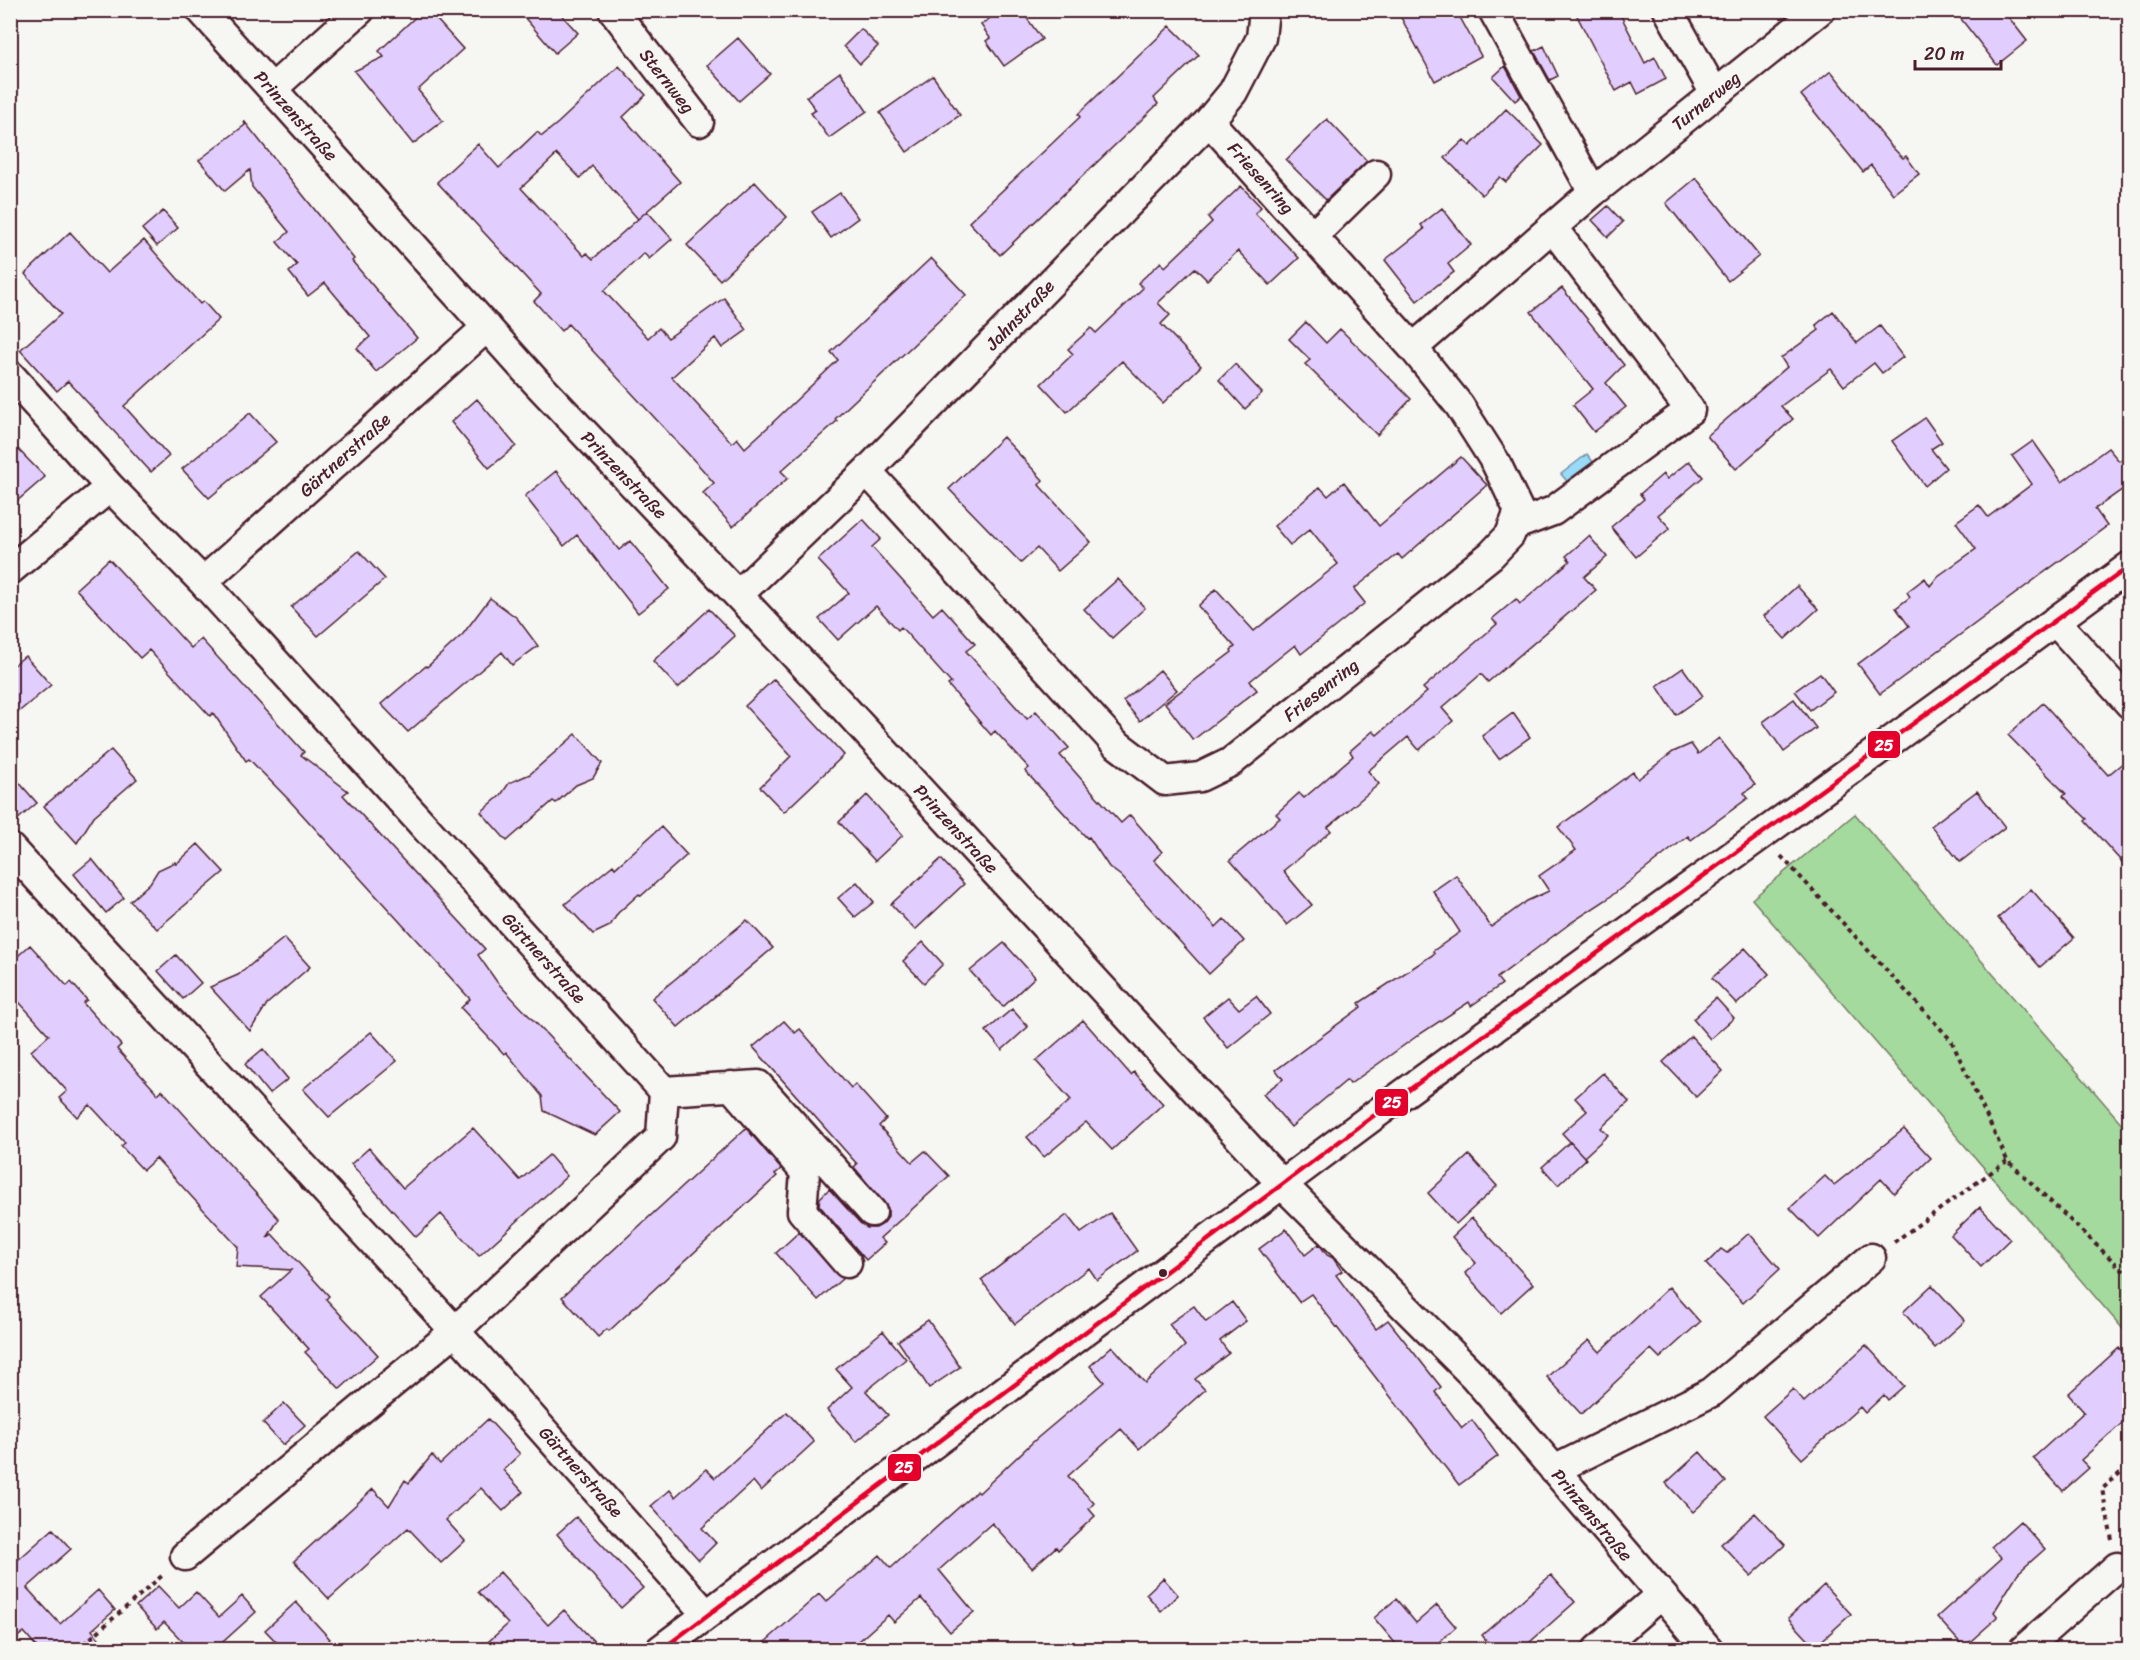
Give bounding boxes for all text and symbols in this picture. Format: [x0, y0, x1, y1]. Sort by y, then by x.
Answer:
scale bar [1915, 33, 2000, 71]
text: 20 m [1924, 38, 1964, 70]
street label: Sternweg [631, 41, 703, 121]
street label: Prinzenstraße [246, 63, 346, 169]
street label: Turnerweg [1664, 63, 1748, 139]
street label: Friesenring [1219, 134, 1303, 222]
street label: Jahnstraße [977, 272, 1063, 359]
street label: Gärtnerstraße [292, 404, 399, 505]
street label: Prinzenstraße [573, 423, 675, 527]
street label: Friesenring [1276, 650, 1366, 730]
line badge: 25 [1867, 730, 1901, 759]
text: 25 [1873, 731, 1894, 760]
street label: Prinzenstraße [905, 776, 1007, 882]
street label: Gärtnerstraße [494, 905, 595, 1012]
line badge: 25 [1374, 1088, 1409, 1117]
text: 25 [1381, 1088, 1402, 1117]
unlabelled marker [1157, 1267, 1169, 1279]
street label: Gärtnerstraße [531, 1419, 632, 1526]
line badge: 25 [887, 1453, 922, 1482]
text: 25 [893, 1453, 914, 1482]
street label: Prinzenstraße [1543, 1461, 1641, 1569]

